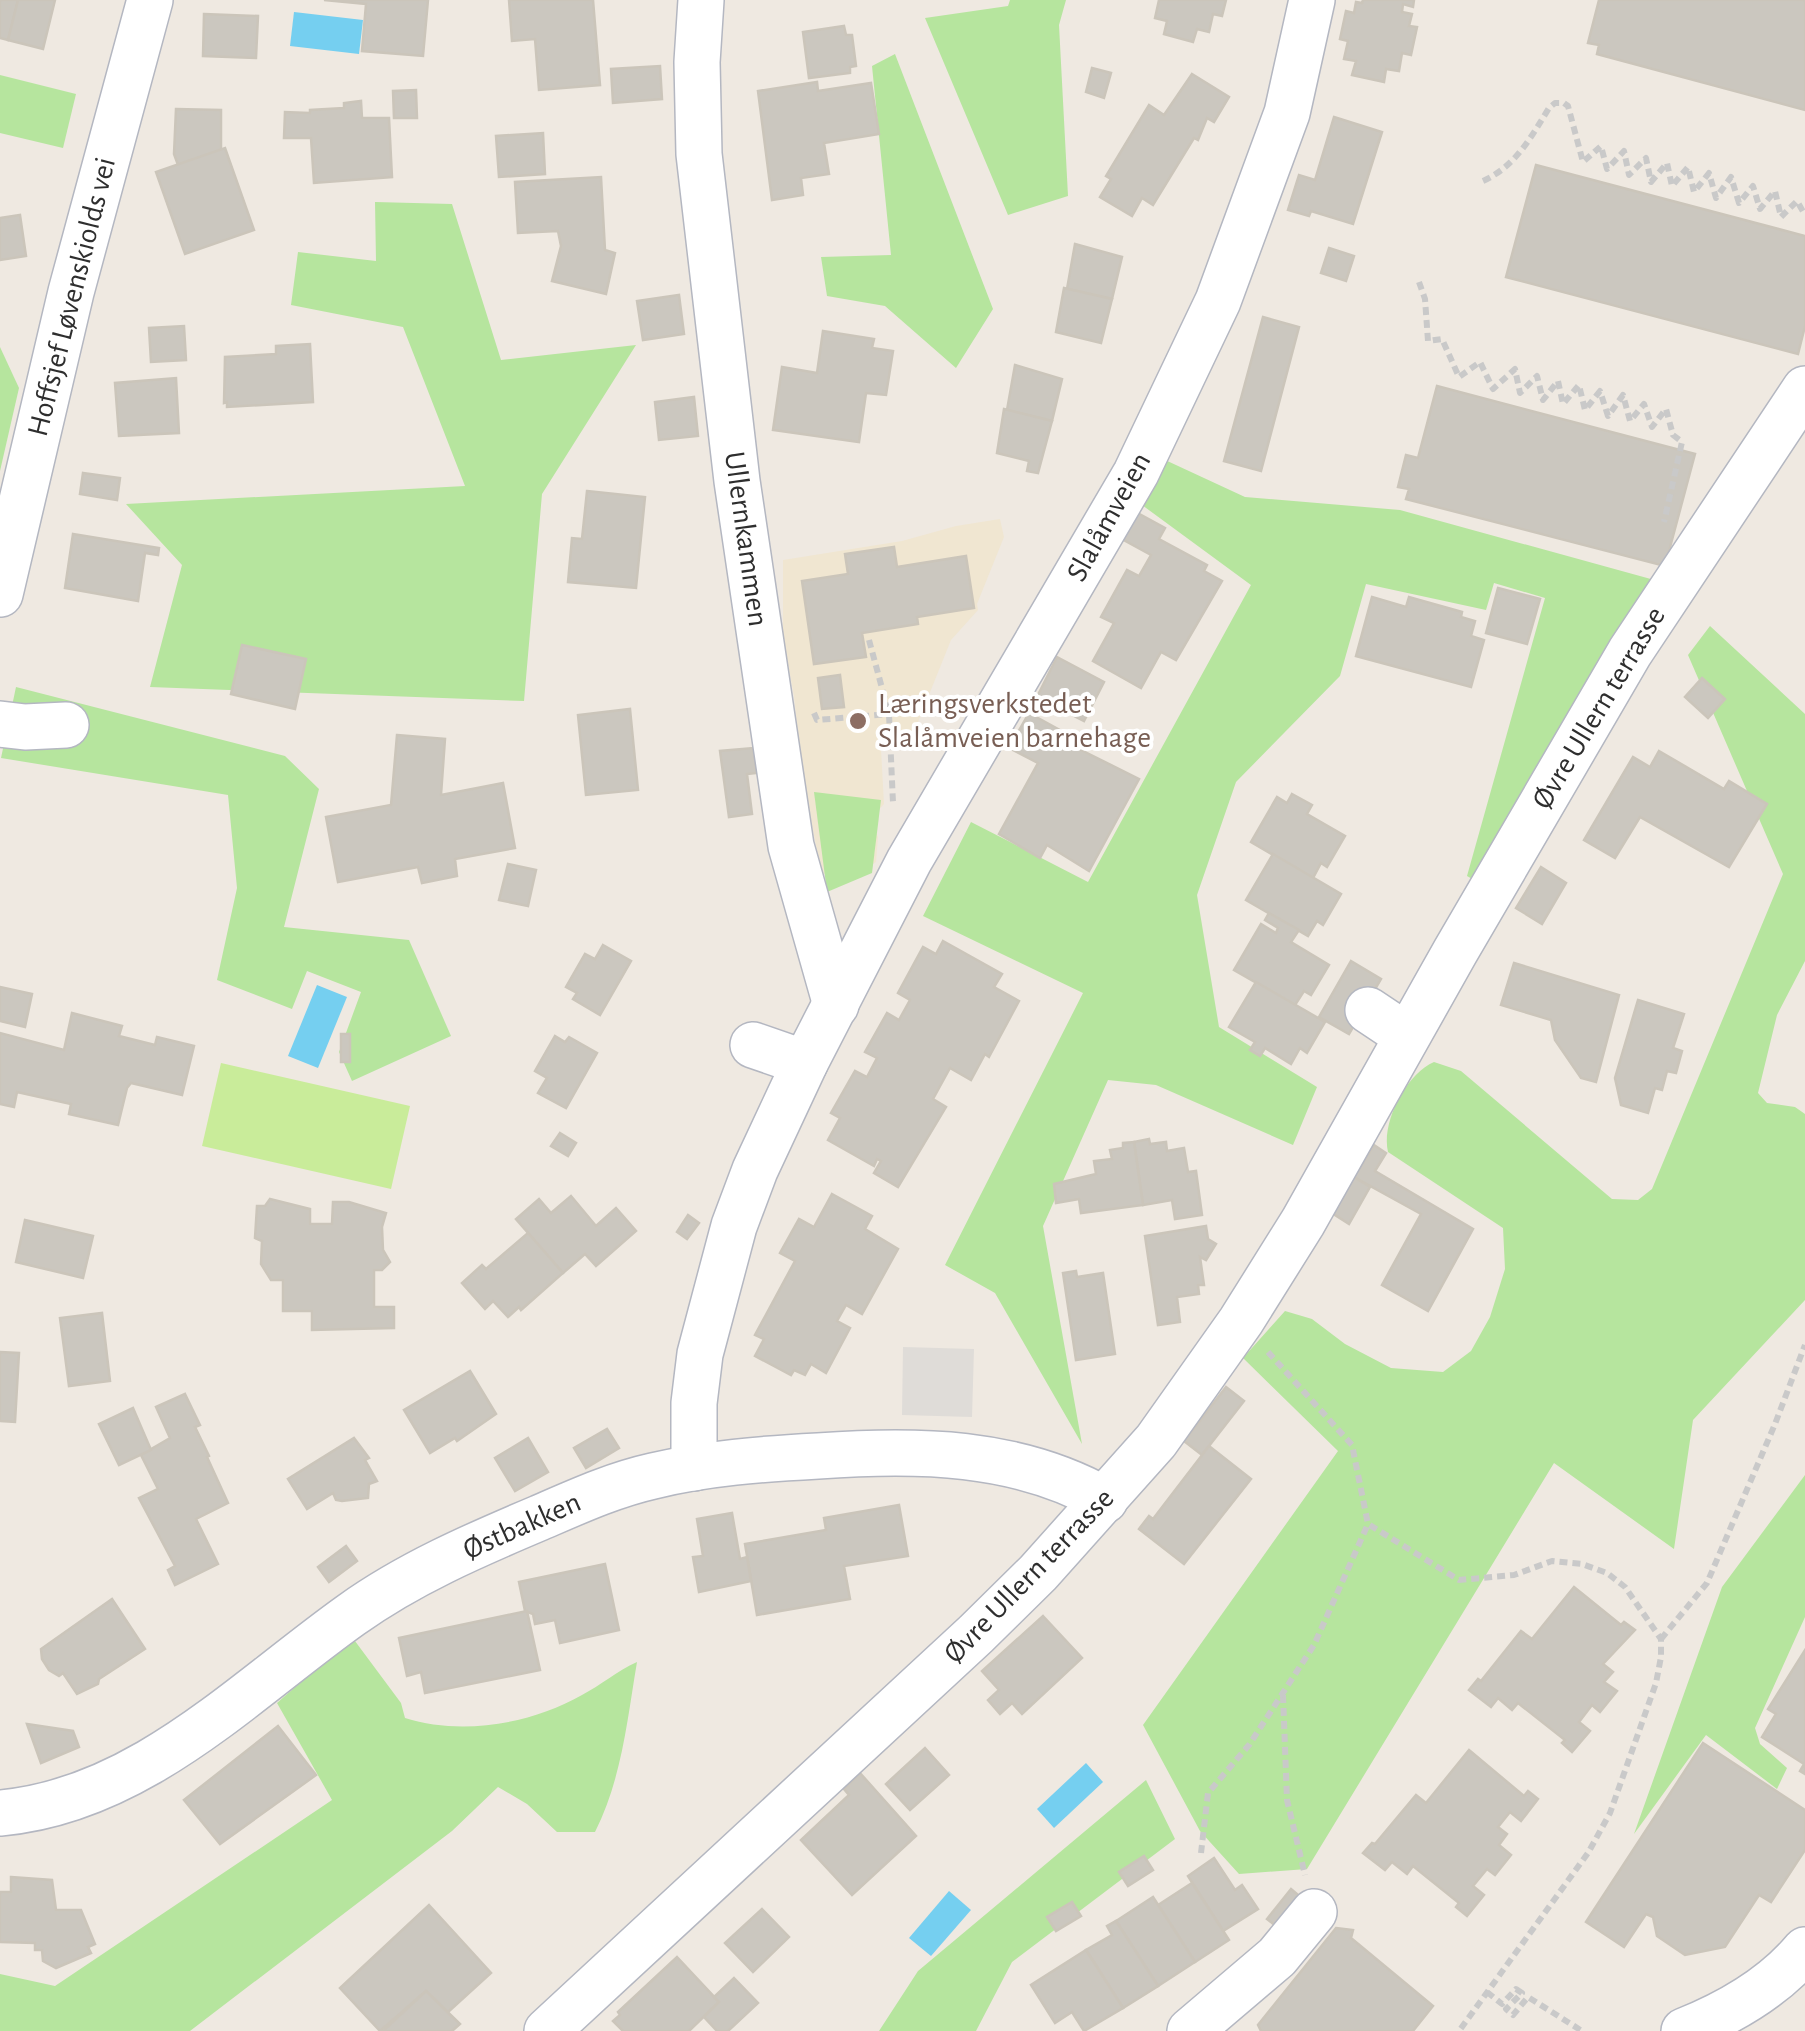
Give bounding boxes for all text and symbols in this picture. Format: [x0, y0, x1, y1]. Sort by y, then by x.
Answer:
street label: Hoffsjef Løvenskiolds vei [23, 155, 121, 439]
street label: Slalåmveien [1061, 448, 1157, 586]
street label: Ullernkammen [719, 450, 773, 628]
street label: Øvre Ullern terrasse [1527, 602, 1671, 814]
place label: Læringsverkstedet Slalåmveien barnehage [878, 689, 1151, 753]
marker: Læringsverkstedet Slalåmveien barnehage [847, 710, 869, 732]
street label: Øvre Ullern terrasse [938, 1483, 1120, 1669]
street label: Østbakken [459, 1487, 585, 1565]

